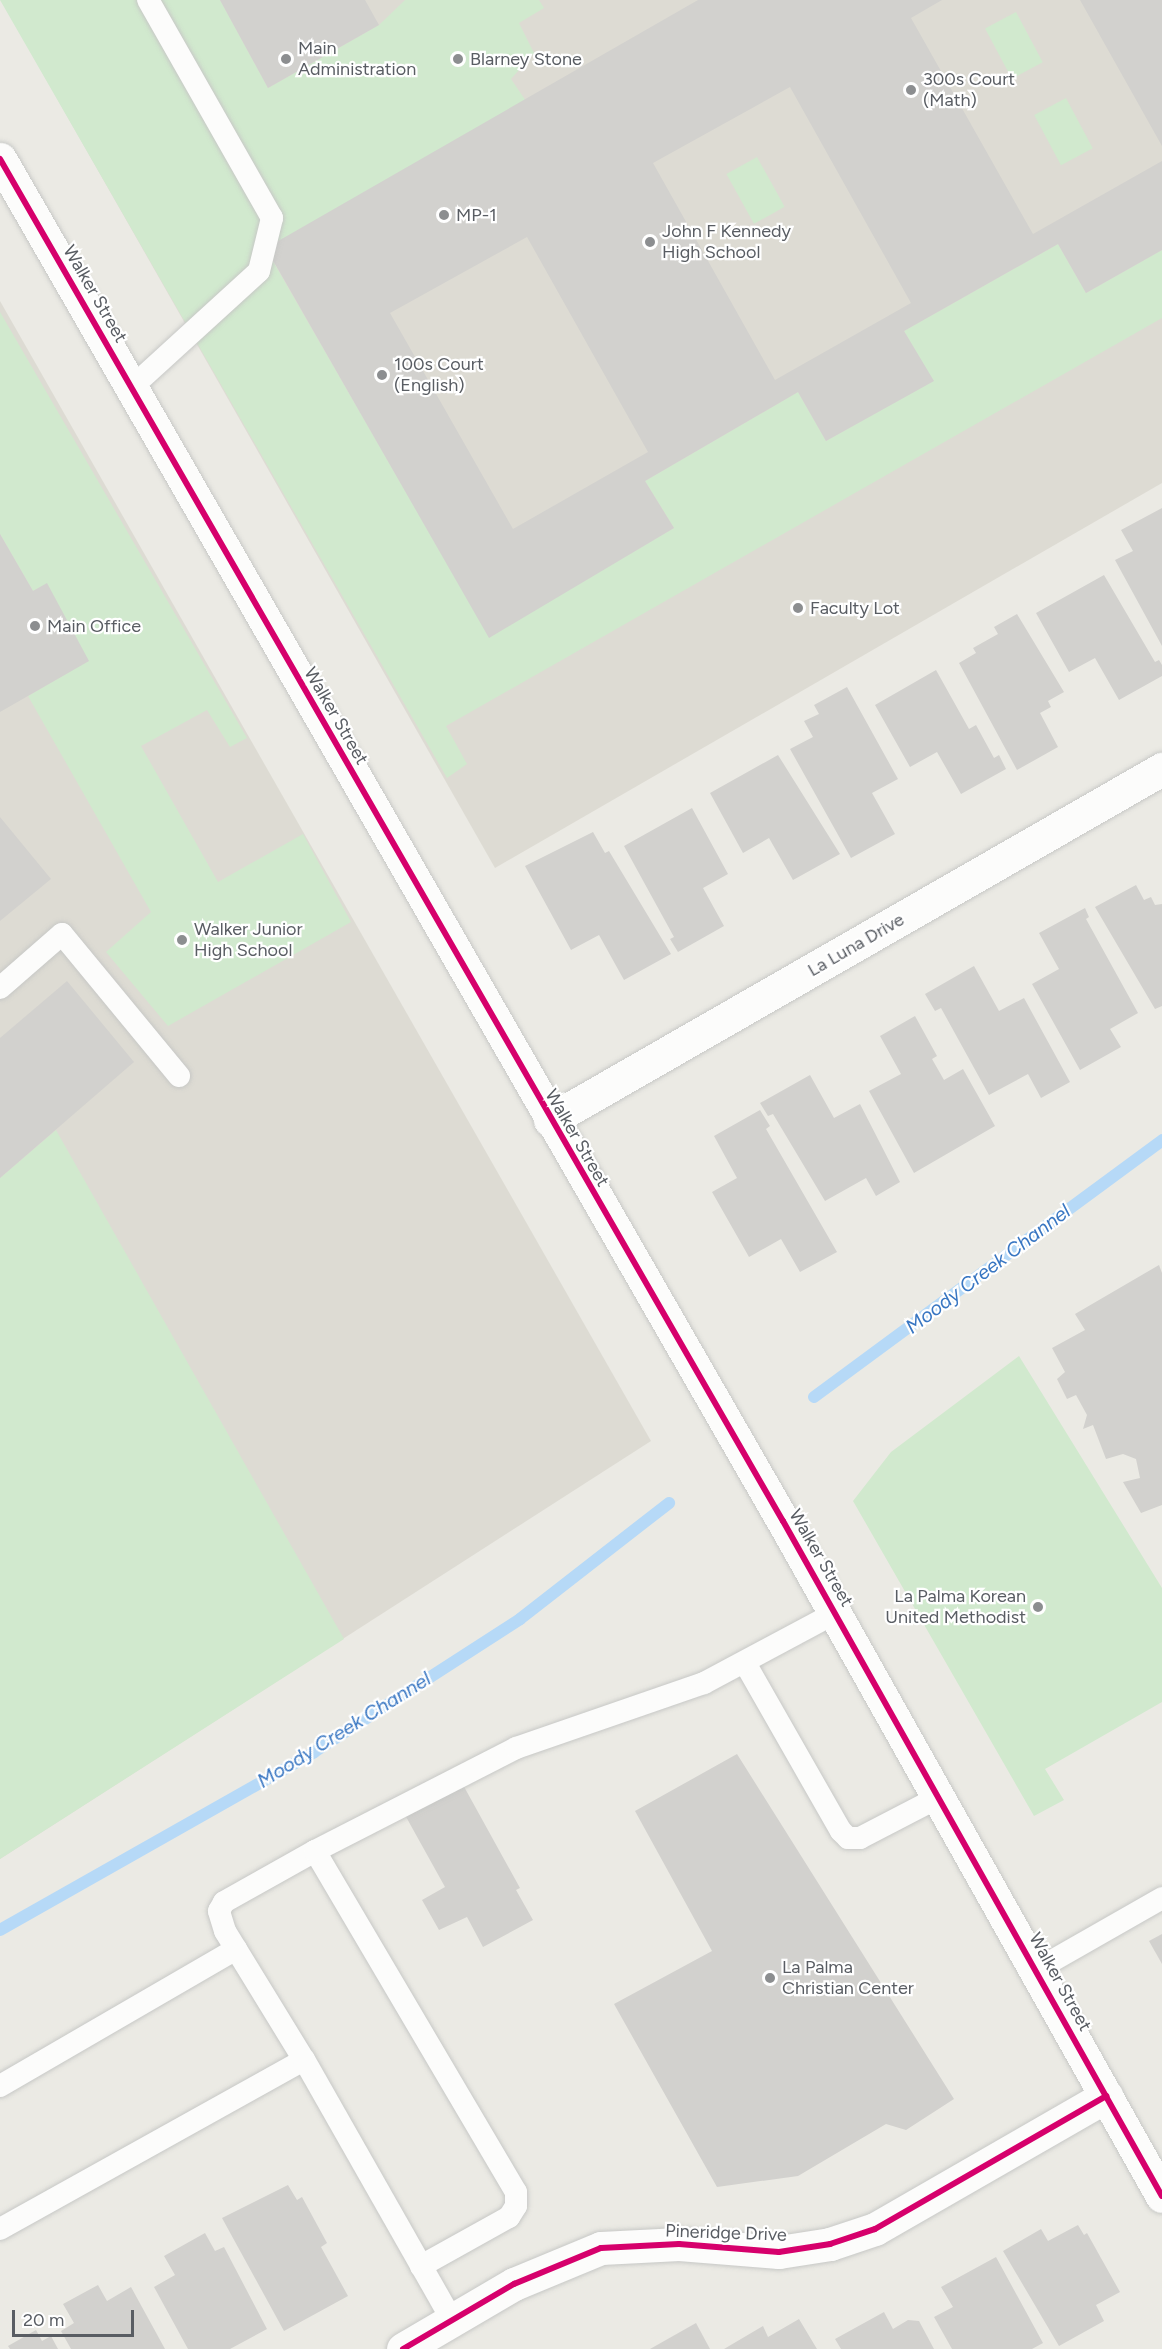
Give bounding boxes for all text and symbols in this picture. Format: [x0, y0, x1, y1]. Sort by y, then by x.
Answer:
place label: Main Administration [298, 38, 416, 80]
place label: Blarney Stone [470, 48, 582, 70]
marker: Main Administration [279, 52, 293, 66]
marker: Blarney Stone [451, 52, 465, 66]
place label: 300s Court (Math) [923, 69, 1015, 112]
marker: 300s Court (Math) [904, 83, 918, 97]
place label: MP-1 [456, 204, 497, 226]
marker: MP-1 [437, 208, 451, 222]
place label: John F Kennedy High School [662, 221, 791, 264]
marker: John F Kennedy High School [643, 235, 657, 249]
street label: Walker Street [58, 241, 132, 347]
place label: 100s Court (English) [394, 354, 484, 397]
marker: 100s Court (English) [375, 368, 389, 382]
place label: Faculty Lot [810, 597, 900, 619]
marker: Faculty Lot [791, 601, 805, 615]
place label: Main Office [47, 615, 141, 637]
marker: Main Office [28, 619, 42, 633]
street label: Walker Street [299, 663, 373, 769]
street label: La Luna Drive [804, 909, 908, 981]
place label: Walker Junior High School [194, 919, 303, 962]
marker: Walker Junior High School [175, 933, 189, 947]
street label: Walker Street [540, 1085, 614, 1191]
water label: Moody Creek Channel [901, 1199, 1075, 1339]
street label: Walker Street [784, 1505, 858, 1611]
place label: La Palma Korean United Methodist [885, 1586, 1026, 1628]
marker: La Palma Korean United Methodist [1031, 1600, 1045, 1614]
water label: Moody Creek Channel [253, 1667, 435, 1793]
street label: Walker Street [1024, 1929, 1096, 2035]
place label: La Palma Christian Center [782, 1957, 914, 2000]
marker: La Palma Christian Center [763, 1971, 777, 1985]
street label: Pineridge Drive [665, 2220, 787, 2246]
scale bar [15, 2298, 136, 2336]
text: 20 m [23, 2309, 64, 2331]

